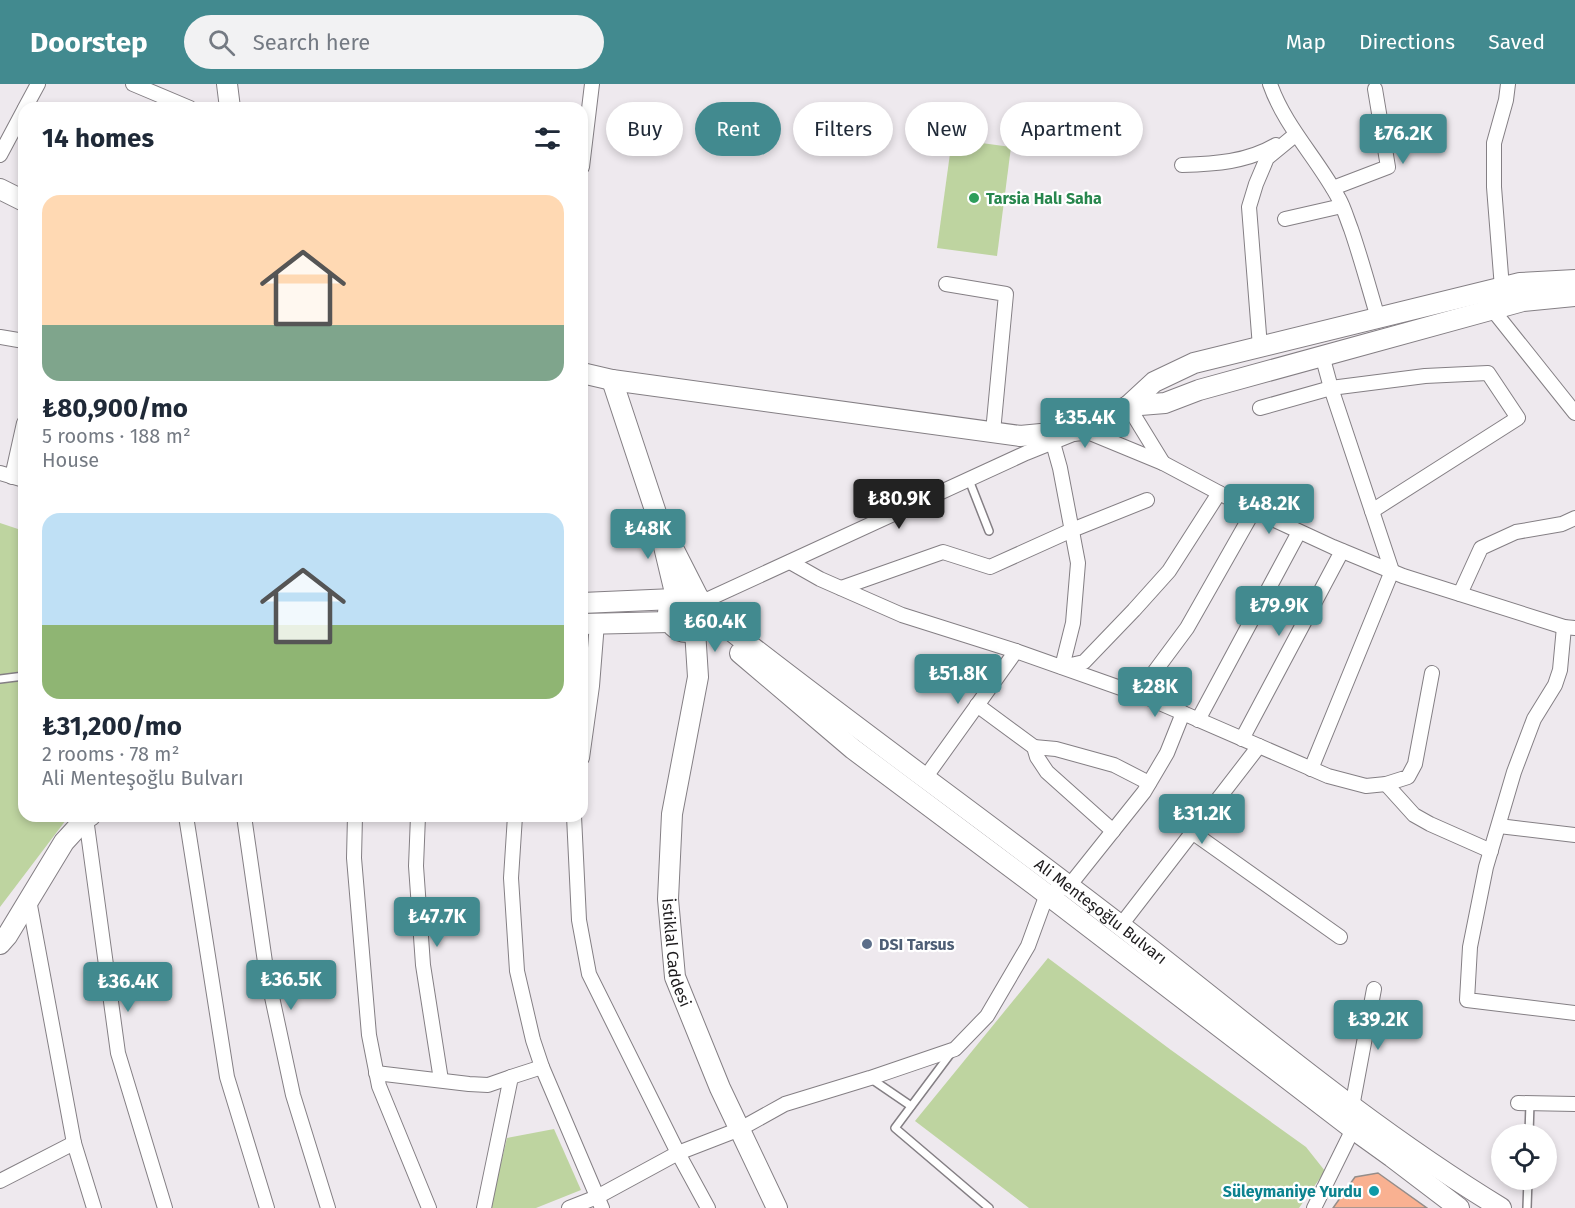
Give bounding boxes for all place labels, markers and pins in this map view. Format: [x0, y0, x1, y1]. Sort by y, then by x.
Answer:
pin: ₺76.2K [1354, 114, 1452, 165]
place label: Tarsia Halı Saha [986, 189, 1102, 208]
marker: Tarsia Halı Saha [967, 191, 981, 205]
pin: ₺35.4K [1036, 398, 1134, 449]
pin: ₺80.9K [850, 479, 948, 530]
pin: ₺48.2K [1220, 484, 1318, 535]
pin: ₺48K [612, 509, 684, 560]
pin: ₺79.9K [1230, 586, 1328, 637]
pin: ₺60.4K [666, 602, 764, 653]
pin: ₺51.8K [909, 654, 1007, 705]
pin: ₺28K [1119, 667, 1191, 718]
pin: ₺31.2K [1153, 794, 1251, 845]
pin: ₺47.7K [388, 897, 486, 948]
place label: DSI Tarsus [879, 935, 955, 954]
marker: DSI Tarsus [860, 937, 874, 951]
pin: ₺36.5K [242, 960, 340, 1011]
pin: ₺36.4K [79, 962, 177, 1013]
pin: ₺39.2K [1329, 1000, 1427, 1051]
place label: Süleymaniye Yurdu [1223, 1182, 1362, 1201]
marker: Süleymaniye Yurdu [1367, 1184, 1381, 1198]

